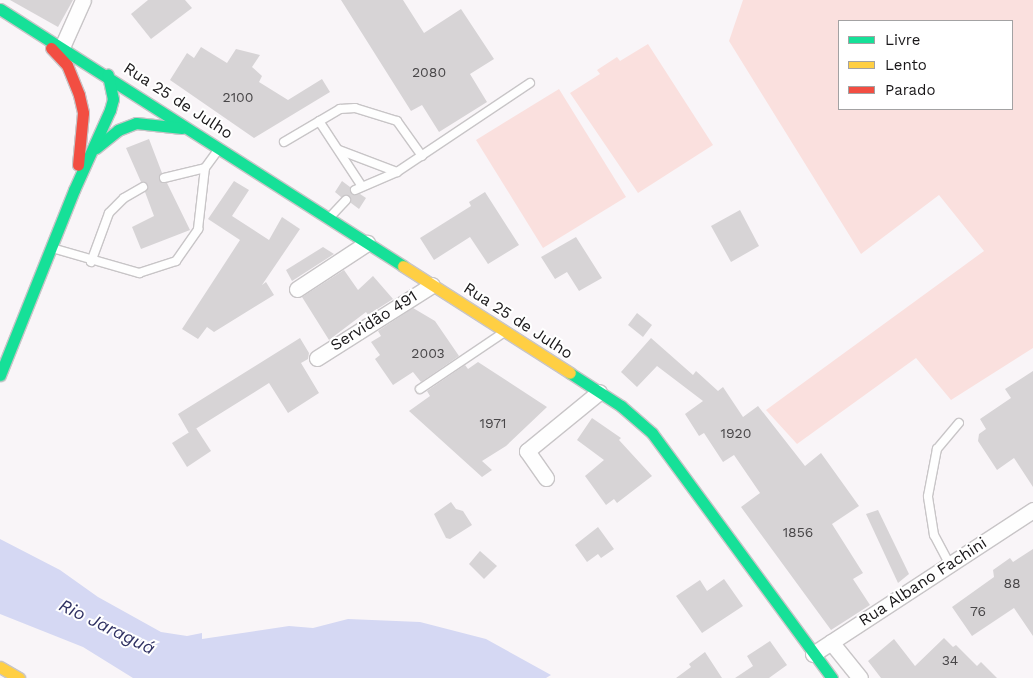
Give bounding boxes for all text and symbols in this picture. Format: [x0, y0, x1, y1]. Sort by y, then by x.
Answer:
legend [838, 20, 1013, 110]
text: Livre [885, 31, 920, 49]
text: Lento [885, 56, 927, 74]
street label: Rua 25 de Julho [120, 58, 236, 144]
house number: 2080 [412, 64, 446, 80]
text: Parado [885, 81, 935, 99]
house number: 2100 [222, 89, 254, 105]
street label: Rua 25 de Julho [460, 278, 576, 364]
street label: Servidão 491 [327, 287, 421, 355]
house number: 2003 [411, 345, 445, 361]
house number: 1971 [479, 415, 507, 431]
house number: 1920 [721, 425, 751, 441]
house number: 1856 [783, 524, 813, 540]
street label: Rua Albano Fachini [855, 533, 991, 631]
house number: 88 [1003, 575, 1021, 591]
water label: Rio Jaraguá [55, 594, 159, 660]
house number: 76 [970, 603, 986, 619]
house number: 34 [942, 652, 958, 668]

